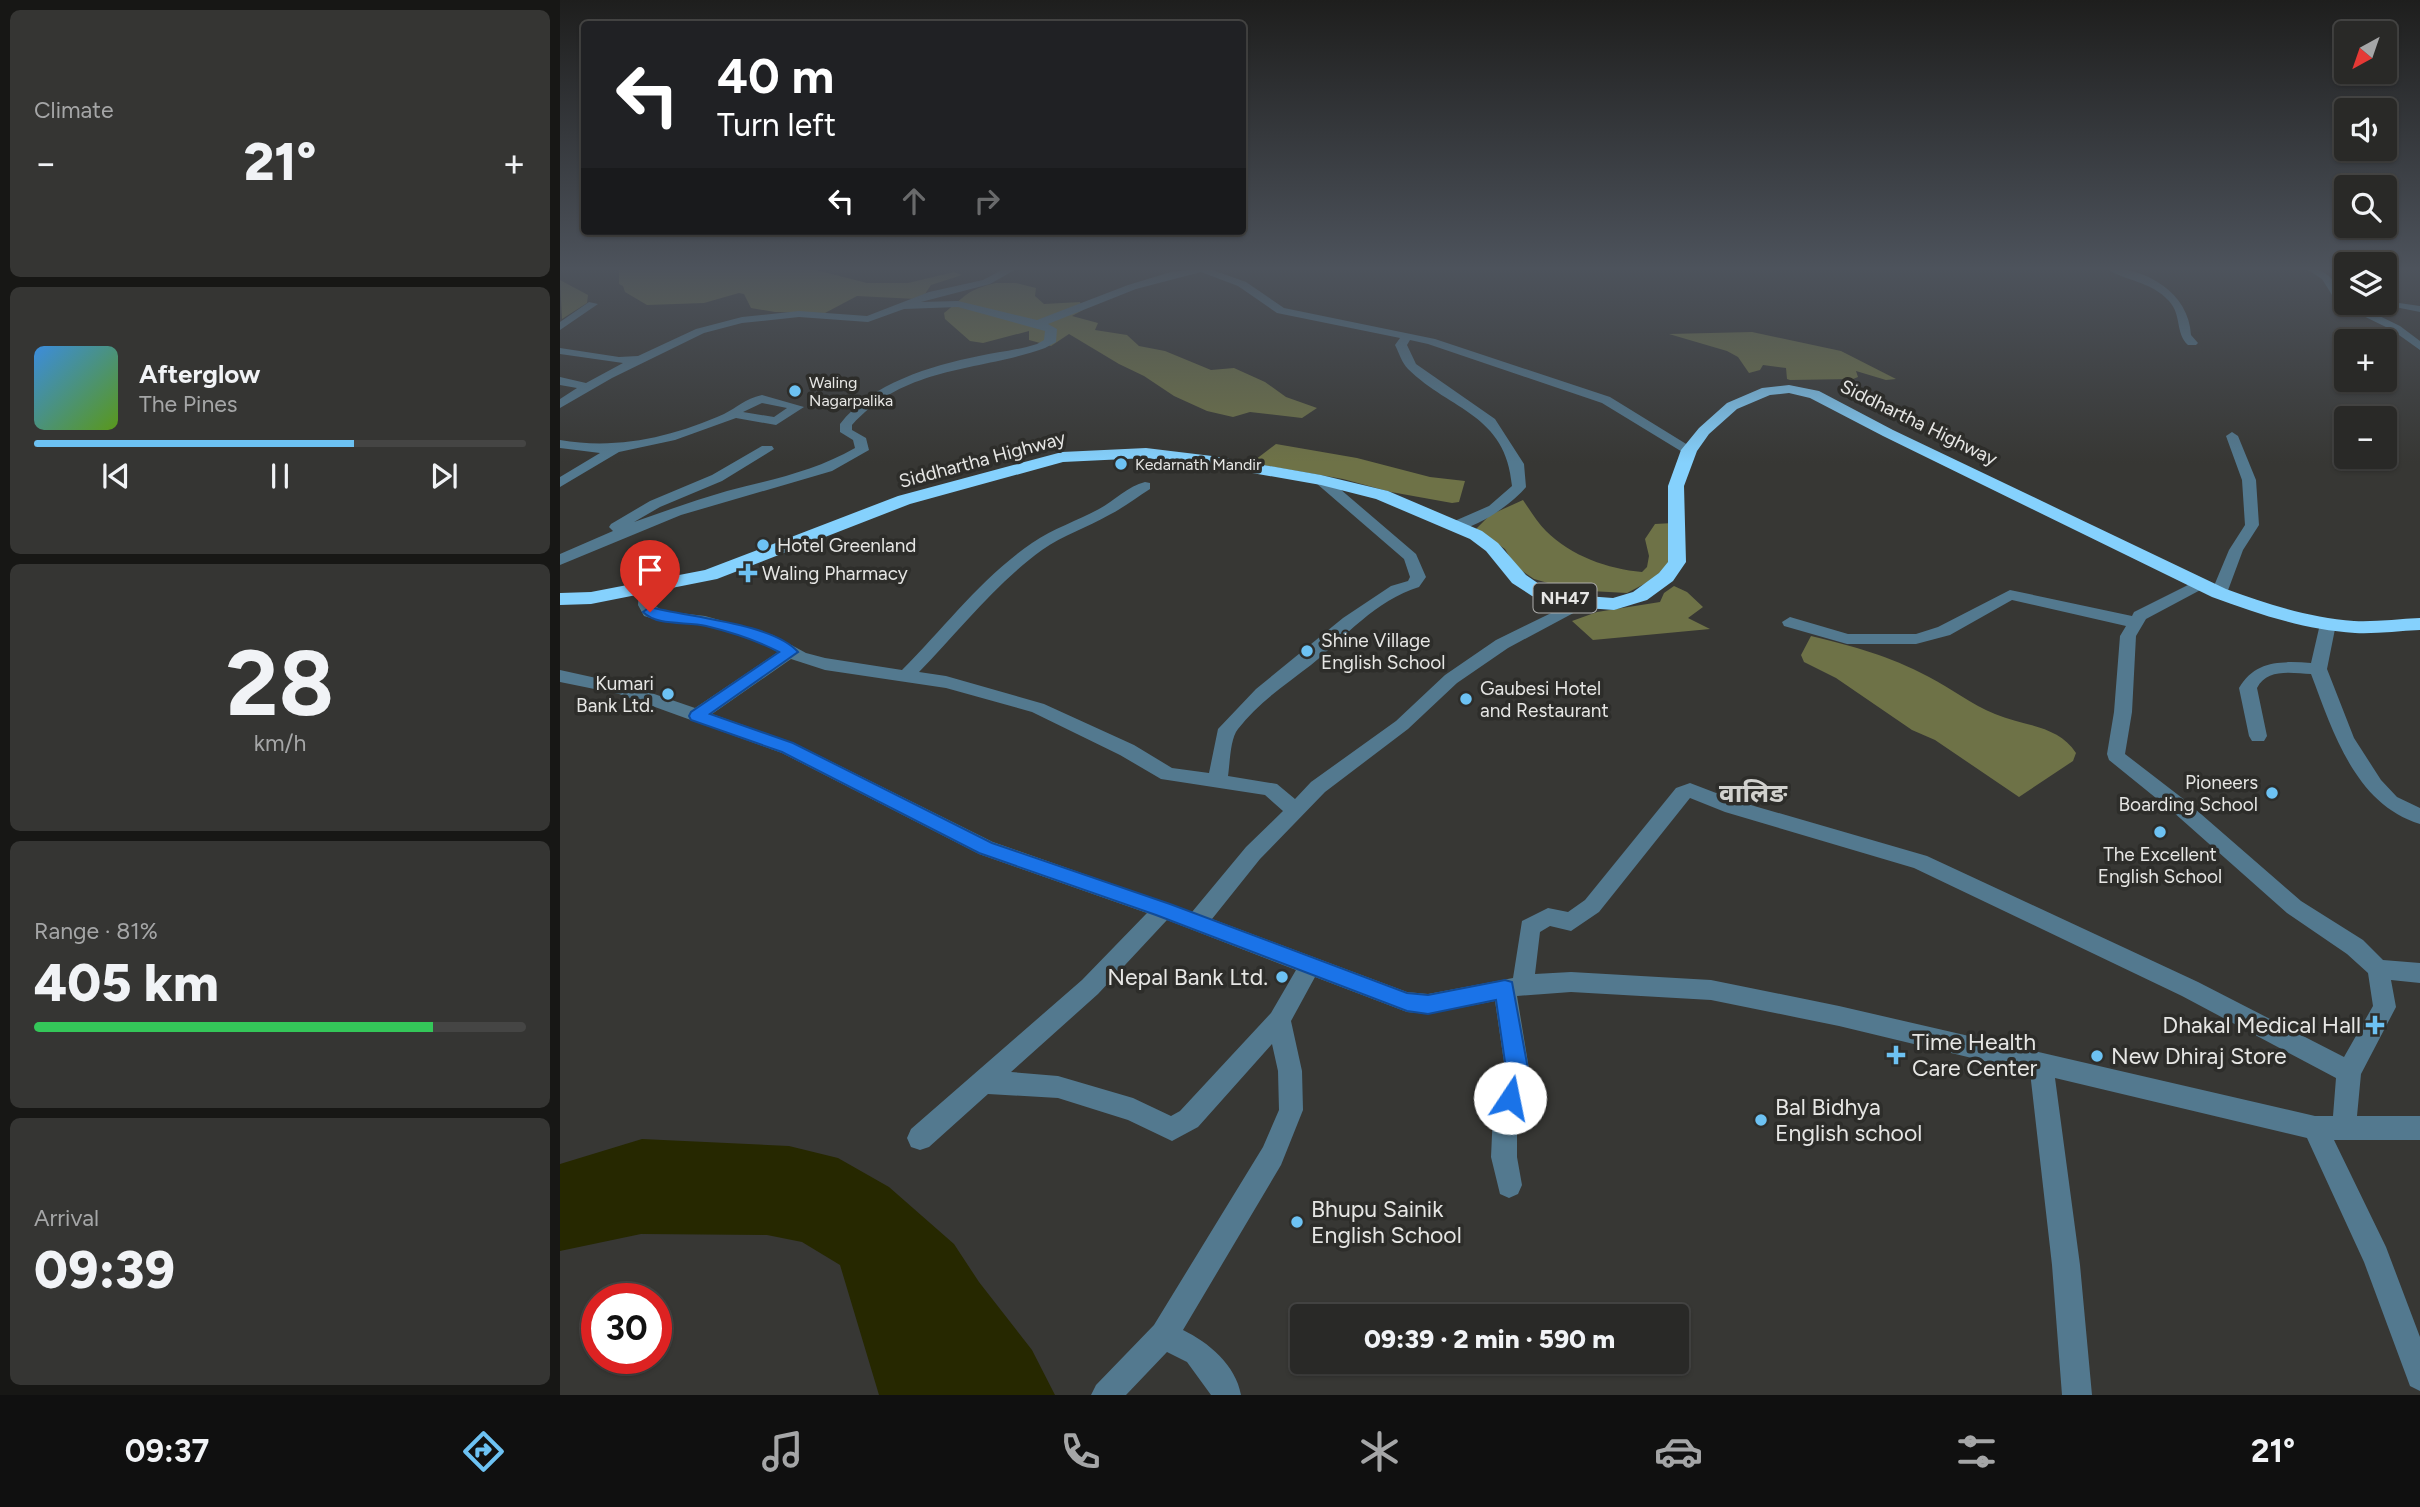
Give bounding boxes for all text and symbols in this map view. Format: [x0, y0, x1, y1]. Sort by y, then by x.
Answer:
north arrow [2334, 21, 2398, 84]
map controls [2334, 21, 2397, 469]
text: 40 m [717, 46, 834, 105]
icon: left [602, 49, 693, 140]
text: Climate [34, 96, 113, 124]
button: sound [2334, 98, 2397, 161]
text: Turn left [717, 106, 836, 144]
text: 21° [244, 131, 316, 193]
text: − [34, 140, 58, 186]
text: + [502, 140, 526, 186]
button: search [2334, 175, 2397, 238]
icon: left [822, 182, 860, 220]
icon: ahead [895, 182, 933, 220]
icon: right [968, 182, 1006, 220]
button: layers [2334, 252, 2397, 315]
button: + [2334, 329, 2397, 392]
text: Afterglow [139, 358, 261, 390]
place label: Waling Nagarpalika [809, 373, 893, 410]
street label: Siddhartha Highway [1837, 374, 2001, 470]
marker: Waling Nagarpalika [787, 383, 803, 399]
text: The Pines [139, 390, 238, 418]
button: − [2334, 406, 2397, 469]
street label: Siddhartha Highway [896, 426, 1068, 493]
place label: Kedarnath Mandir [1135, 455, 1262, 474]
marker: Kedarnath Mandir [1113, 456, 1129, 472]
icon: previous [97, 457, 135, 495]
icon: pause [261, 457, 299, 495]
icon: next [425, 457, 463, 495]
place label: Hotel Greenland [777, 534, 917, 557]
marker: Hotel Greenland [755, 537, 771, 553]
pin [620, 540, 680, 612]
icon: arrive [631, 551, 669, 589]
place label: Waling Pharmacy [762, 562, 908, 585]
marker: Waling Pharmacy [740, 565, 756, 581]
road number: NH47 [1534, 584, 1596, 612]
text: 28 [226, 629, 334, 738]
place label: Shine Village English School [1321, 629, 1446, 674]
marker: Shine Village English School [1299, 643, 1315, 659]
place label: Kumari Bank Ltd. [576, 672, 654, 717]
place label: Gaubesi Hotel and Restaurant [1480, 677, 1609, 722]
marker: Kumari Bank Ltd. [660, 686, 676, 702]
marker: Gaubesi Hotel and Restaurant [1458, 691, 1474, 707]
text: km/h [254, 729, 306, 757]
place label: Pioneers Boarding School [2119, 771, 2258, 816]
district label: वालिङ [1719, 777, 1788, 809]
marker: Pioneers Boarding School [2264, 785, 2280, 801]
marker: The Excellent English School [2152, 824, 2168, 840]
place label: The Excellent English School [2098, 843, 2222, 888]
text: Range · 81% [34, 917, 158, 945]
text: 405 km [34, 952, 219, 1014]
place label: Nepal Bank Ltd. [1107, 963, 1268, 991]
marker: Nepal Bank Ltd. [1274, 969, 1290, 985]
place label: Dhakal Medical Hall [2162, 1011, 2361, 1039]
marker: Dhakal Medical Hall [2367, 1017, 2383, 1033]
place label: Time Health Care Center [1912, 1028, 2037, 1082]
place label: New Dhiraj Store [2111, 1042, 2287, 1070]
marker: Time Health Care Center [1886, 1045, 1906, 1065]
marker: New Dhiraj Store [2089, 1048, 2105, 1064]
position arrow [1473, 1061, 1547, 1135]
place label: Bal Bidhya English school [1775, 1093, 1922, 1147]
marker: Bal Bidhya English school [1753, 1112, 1769, 1128]
place label: Bhupu Sainik English School [1311, 1195, 1462, 1249]
text: Arrival [34, 1204, 99, 1232]
marker: Bhupu Sainik English School [1289, 1214, 1305, 1230]
text: 09:39 [34, 1239, 175, 1301]
speed limit sign: 30 [581, 1283, 672, 1374]
text: 09:39 · 2 min · 590 m [1364, 1323, 1615, 1355]
icon: directions [459, 1427, 508, 1476]
icon: music [758, 1427, 807, 1476]
icon: phone [1056, 1427, 1105, 1476]
icon: climate [1355, 1427, 1404, 1476]
icon: car [1654, 1427, 1703, 1476]
icon: filters [1952, 1427, 2001, 1476]
text: 09:37 [125, 1432, 209, 1470]
text: 21° [2251, 1432, 2295, 1470]

